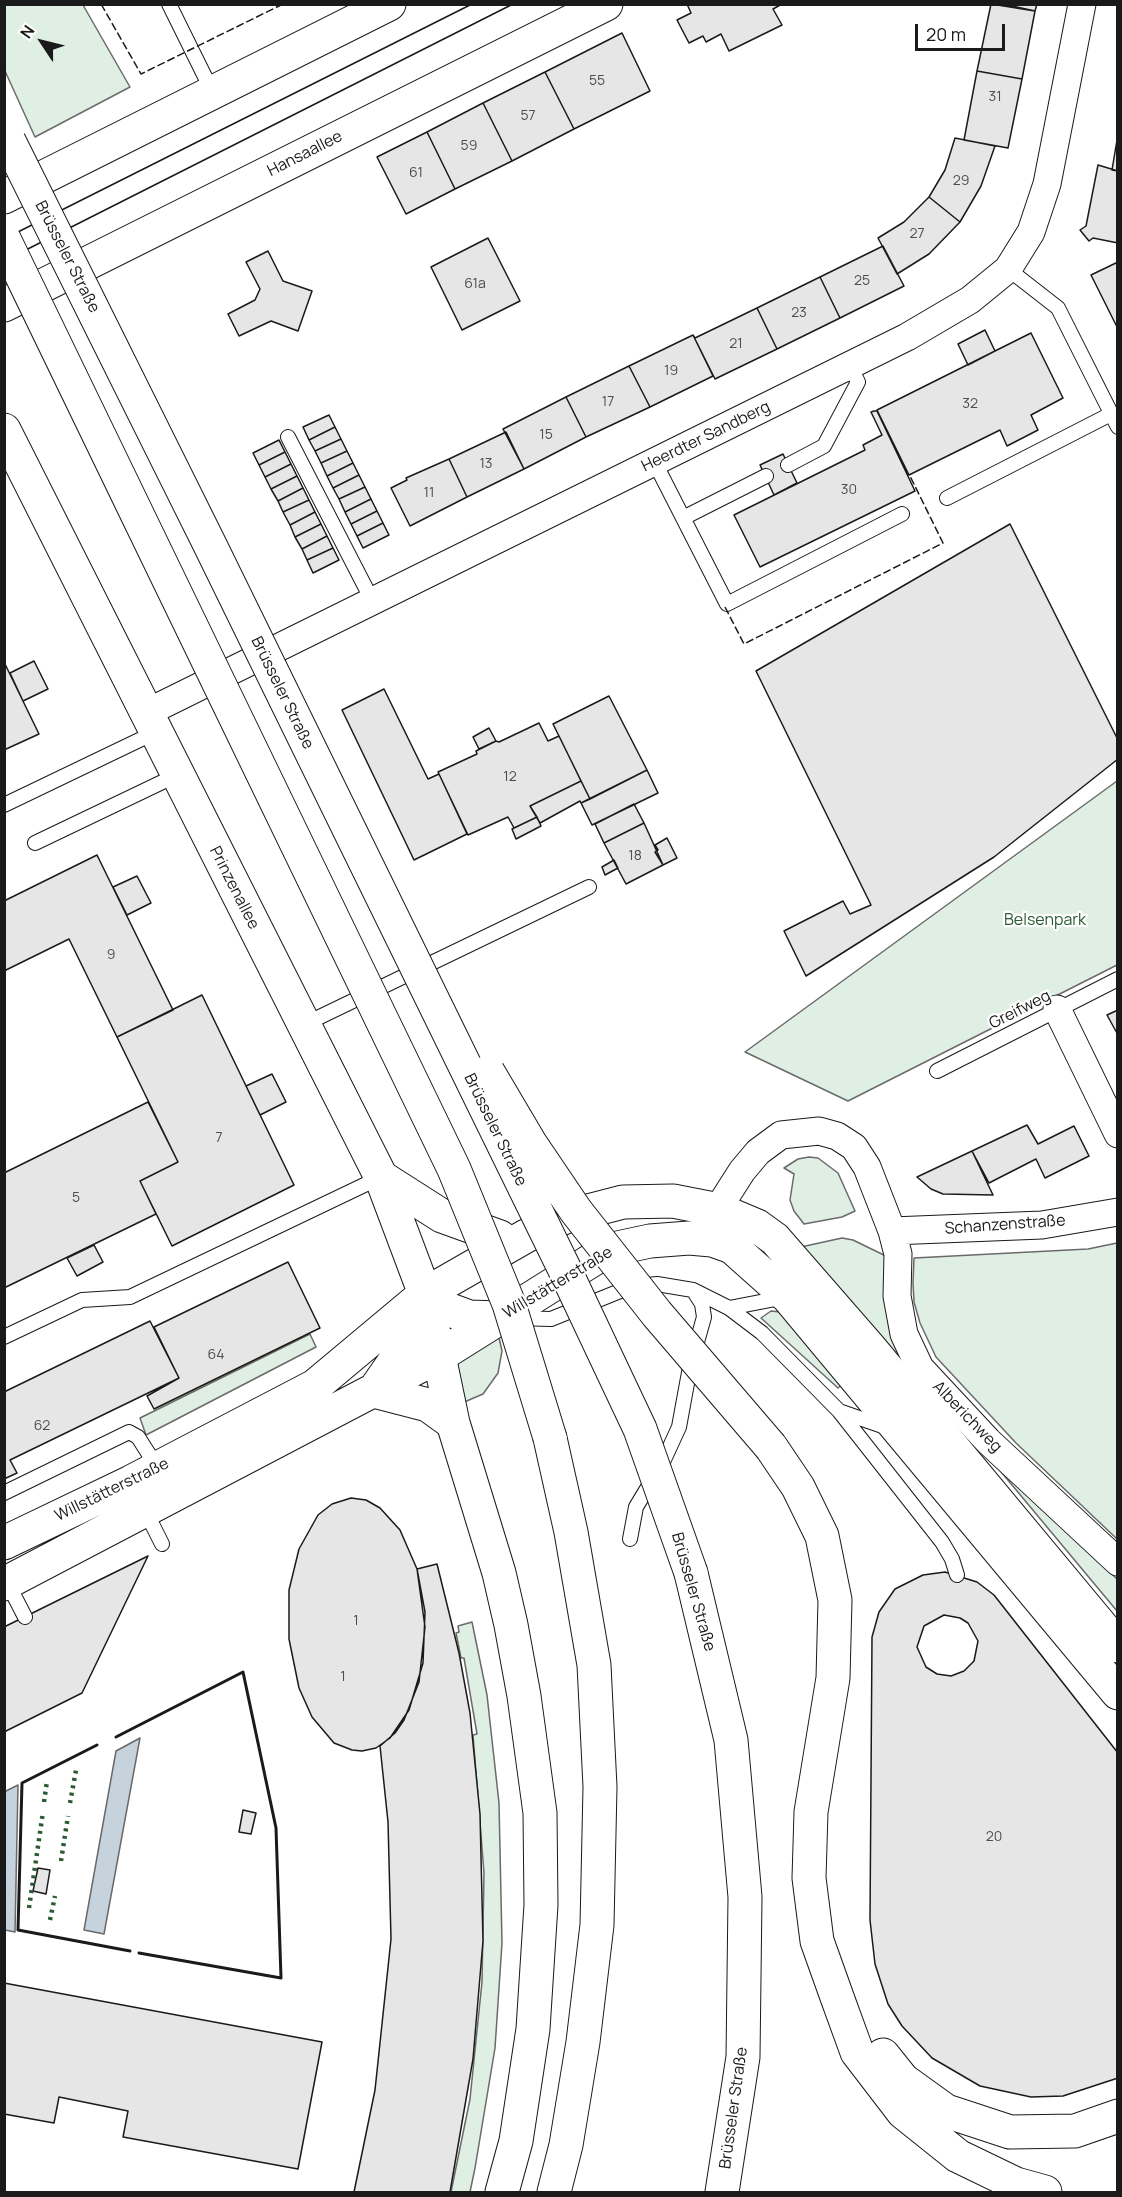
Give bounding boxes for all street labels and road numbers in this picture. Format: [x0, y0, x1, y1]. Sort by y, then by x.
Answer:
street label: Hansaallee [264, 127, 346, 181]
street label: Brüsseler Straße [31, 198, 103, 316]
street label: Heerdter Sandberg [639, 398, 773, 476]
street label: Brüsseler Straße [246, 634, 318, 752]
street label: Prinzenallee [205, 843, 263, 933]
street label: Greifweg [986, 986, 1054, 1034]
street label: Brüsseler Straße [459, 1071, 531, 1189]
street label: Schanzenstraße [944, 1211, 1066, 1239]
street label: Willstätterstraße [500, 1243, 616, 1323]
street label: Alberichweg [928, 1377, 1006, 1457]
street label: Willstätterstraße [52, 1454, 172, 1526]
street label: Brüsseler Straße [667, 1530, 719, 1654]
street label: Brüsseler Straße [716, 2046, 752, 2170]

